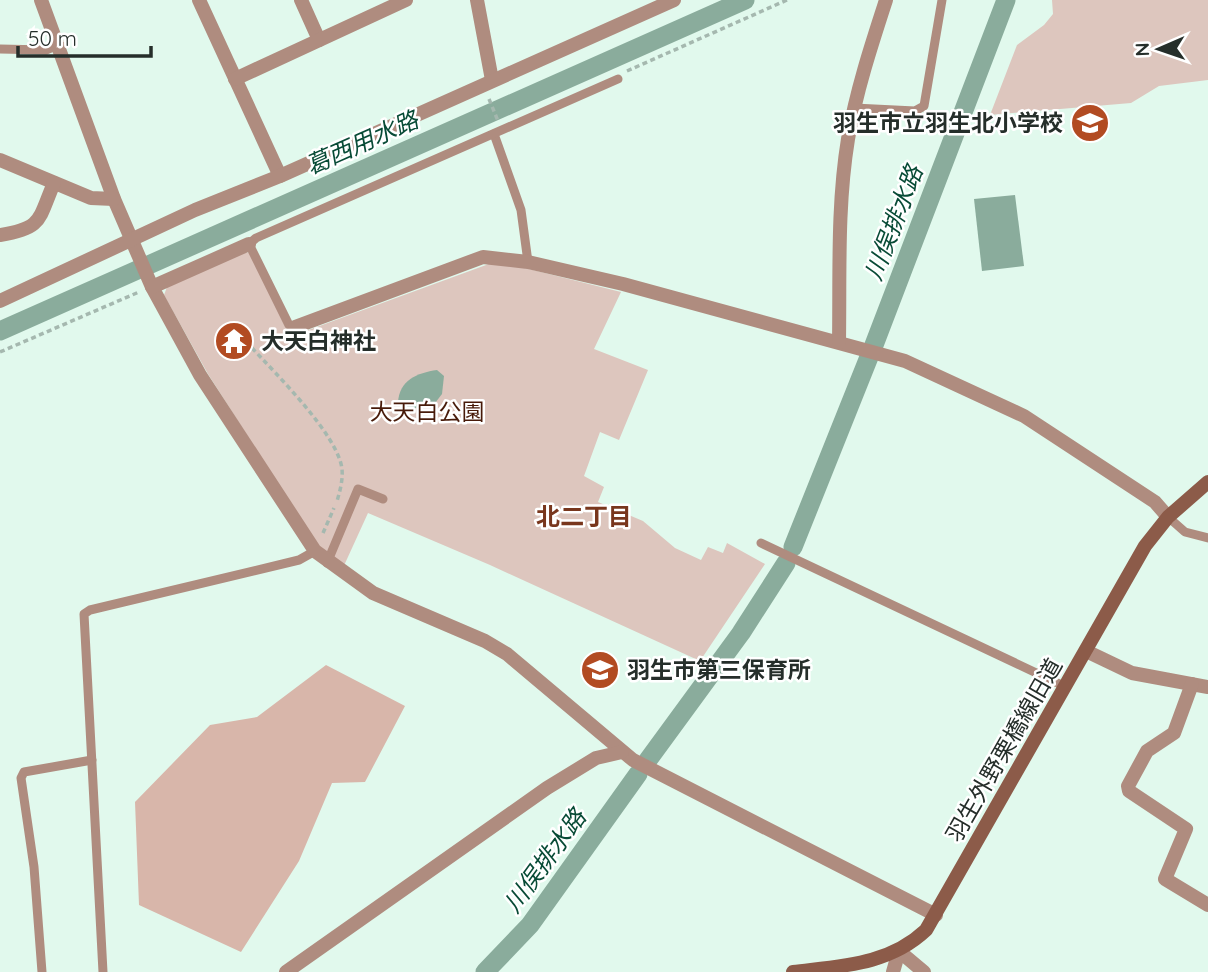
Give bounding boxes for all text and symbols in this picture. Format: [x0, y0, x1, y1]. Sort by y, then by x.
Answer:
scale bar [18, 14, 150, 58]
north arrow [1124, 14, 1194, 84]
text: 50 m [28, 25, 77, 51]
text: N [1130, 42, 1154, 57]
school or university icon: 羽生市立羽生北小学校 [1069, 102, 1111, 144]
water label: 葛西用水路 [301, 103, 424, 180]
place label: 羽生市立羽生北小学校 [833, 108, 1063, 137]
water label: 川俣排水路 [858, 159, 929, 284]
temple icon: 大天白神社 [213, 320, 255, 362]
place label: 大天白神社 [261, 326, 376, 355]
park label: 大天白公園 [370, 397, 485, 426]
district label: 北二丁目 [536, 501, 632, 531]
school or university icon: 羽生市第三保育所 [579, 649, 621, 691]
street label: 羽生外野栗橋線旧道 [939, 653, 1068, 847]
place label: 羽生市第三保育所 [627, 655, 811, 684]
water label: 川俣排水路 [497, 801, 593, 918]

